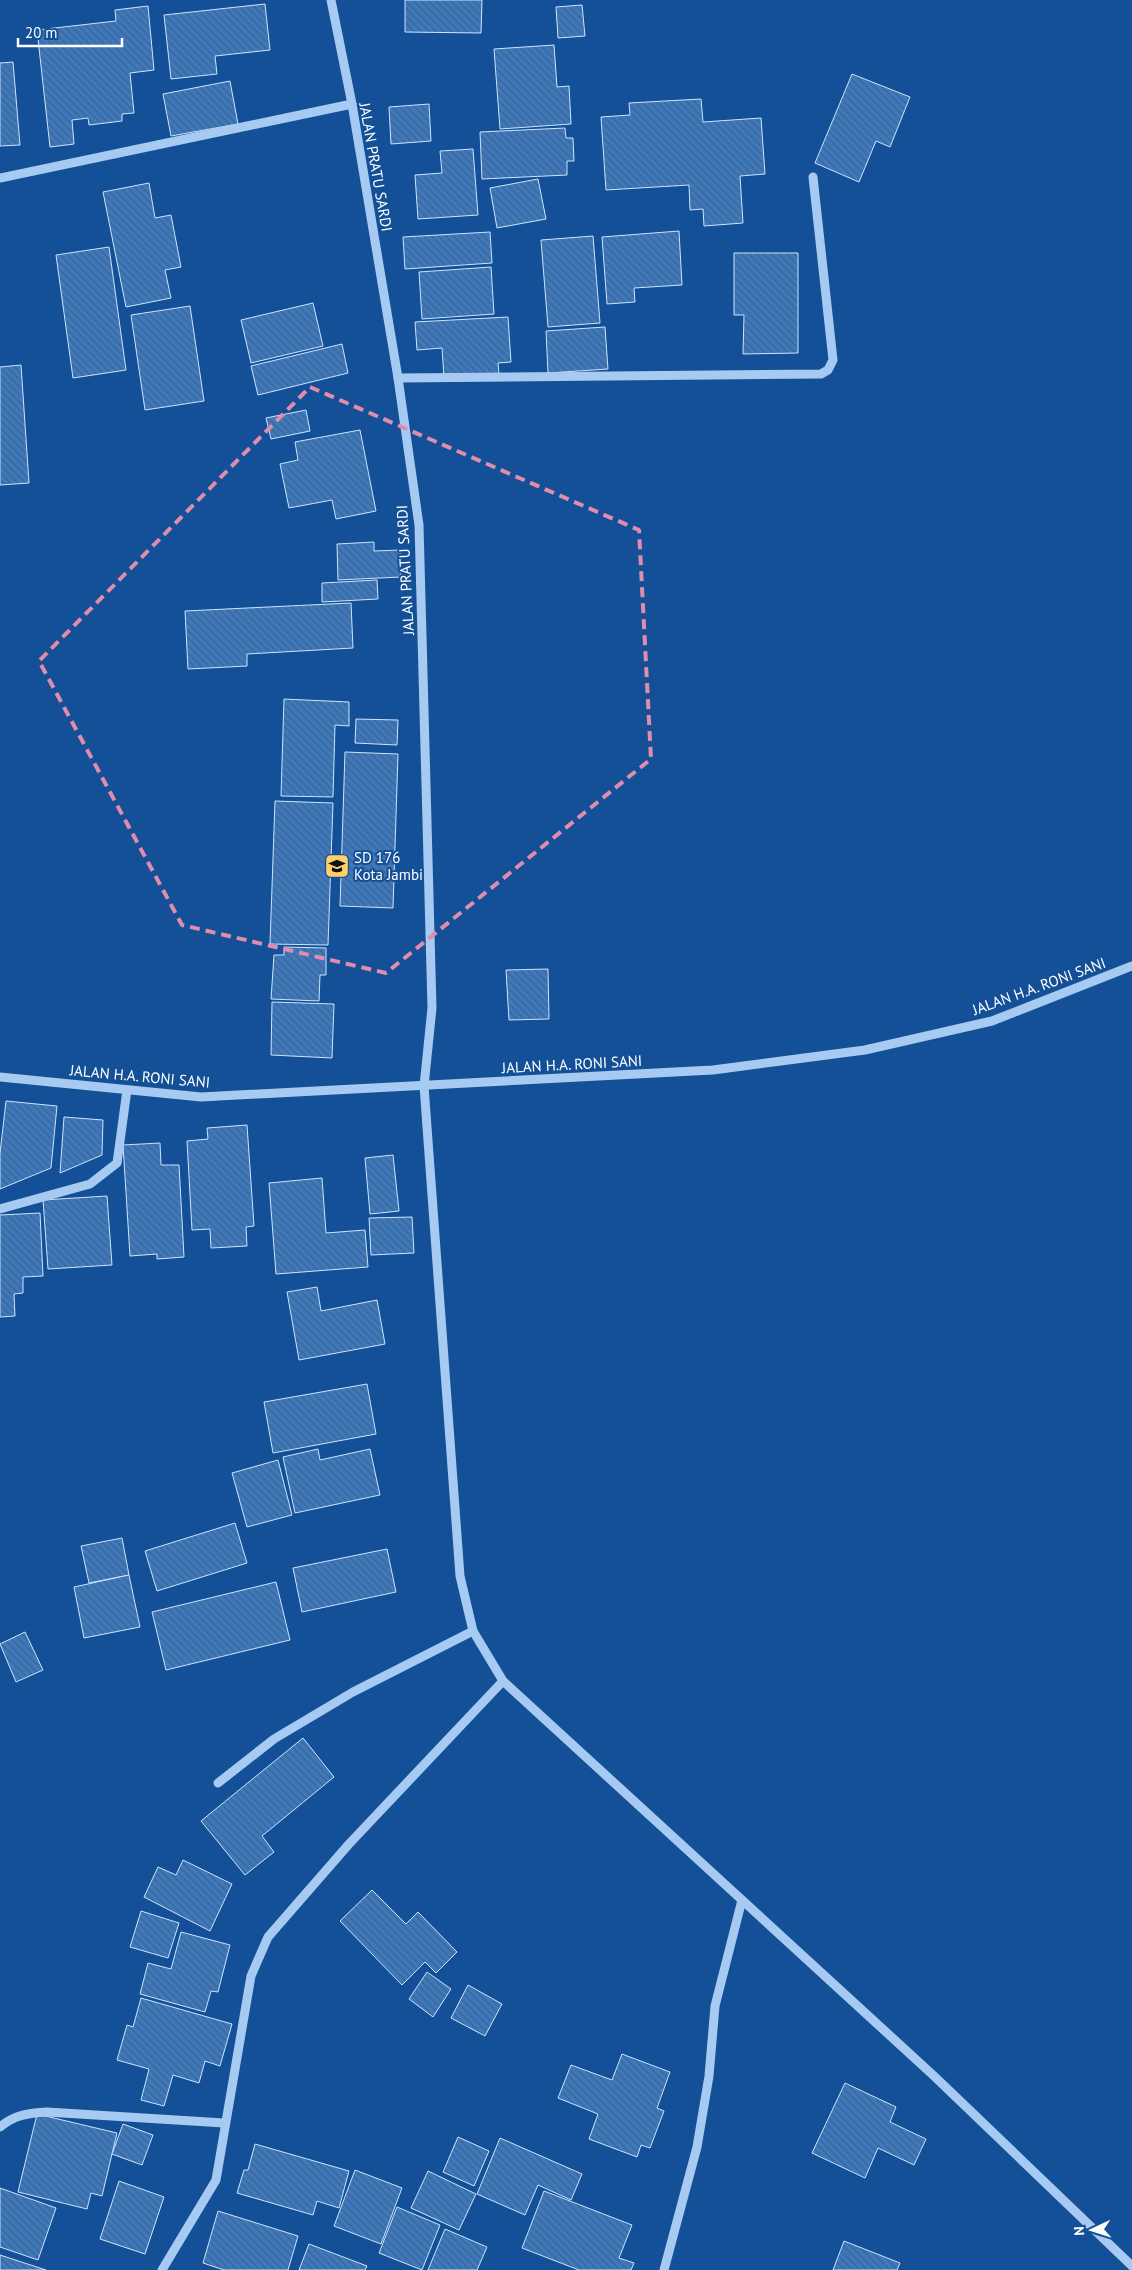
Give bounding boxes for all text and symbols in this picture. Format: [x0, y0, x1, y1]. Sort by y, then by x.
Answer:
scale bar [18, 15, 121, 47]
text: 20 m [25, 23, 58, 42]
street label: JALAN PRATU SARDI [355, 100, 397, 233]
street label: JALAN PRATU SARDI [392, 504, 418, 637]
place label: SD 176 Kota Jambi [354, 848, 423, 884]
school or university icon: SD 176 Kota Jambi [324, 853, 350, 879]
street label: JALAN H.A. RONI SANI [969, 953, 1108, 1019]
street label: JALAN H.A. RONI SANI [500, 1051, 643, 1077]
street label: JALAN H.A. RONI SANI [68, 1060, 211, 1092]
north arrow [1067, 2205, 1117, 2255]
text: N [1070, 2226, 1088, 2236]

